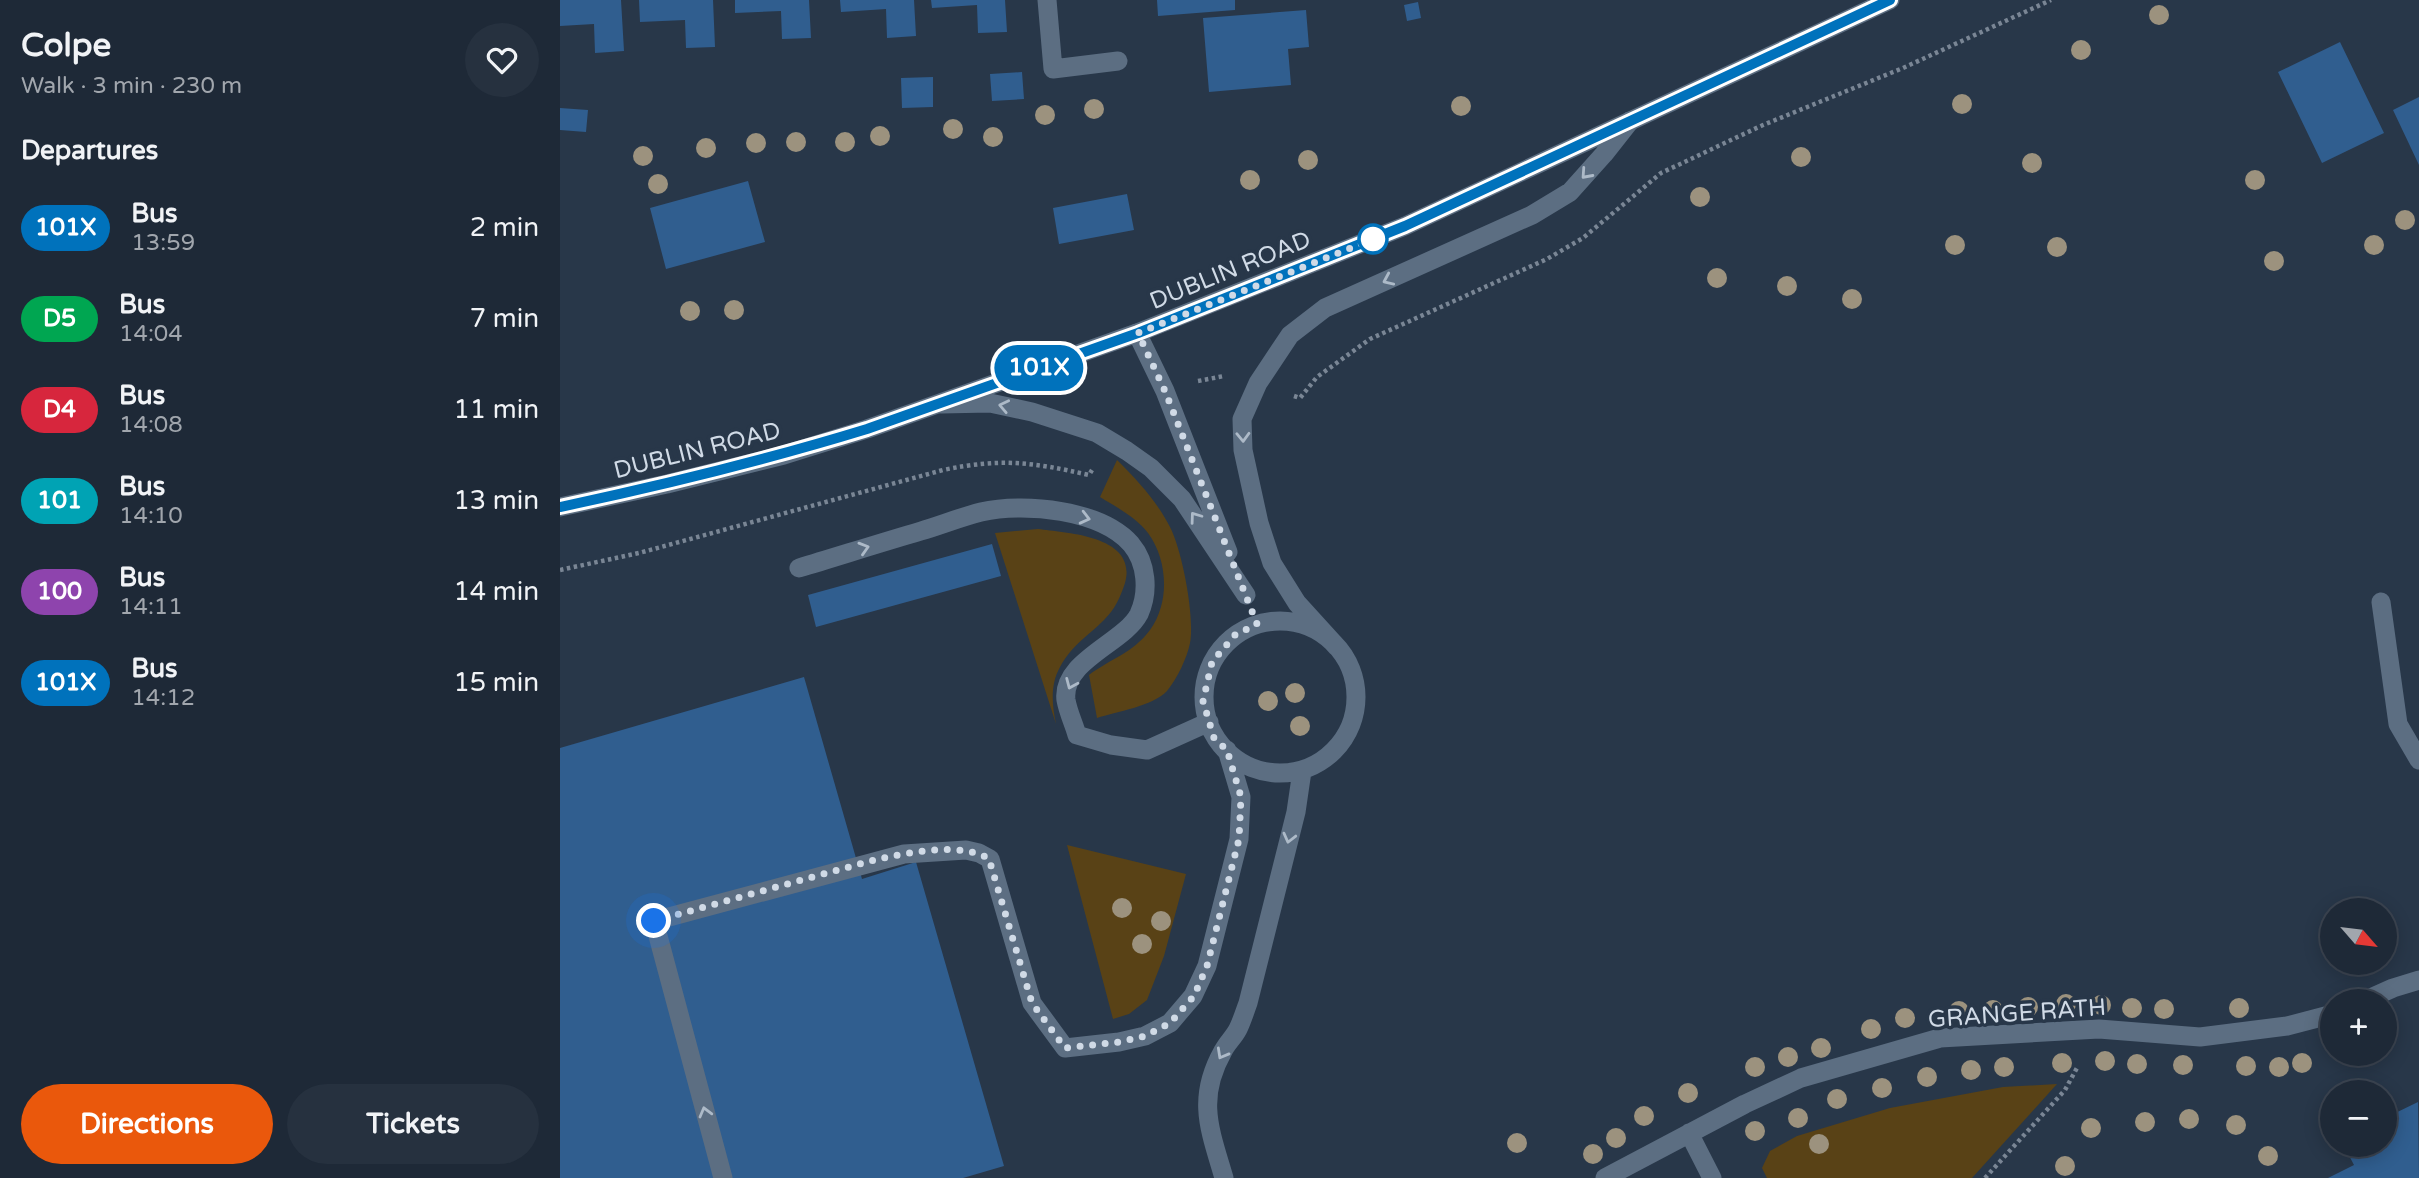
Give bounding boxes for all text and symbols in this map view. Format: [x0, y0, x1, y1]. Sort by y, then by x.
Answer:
button: heart [465, 23, 539, 97]
text: Colpe [21, 26, 111, 65]
text: Walk · 3 min · 230 m [21, 72, 242, 100]
text: Departures [21, 135, 158, 166]
one-way arrow [1582, 166, 1595, 179]
text: Bus [131, 198, 177, 229]
text: 2 min [470, 212, 539, 243]
text: 101X [35, 213, 96, 242]
unlabelled marker [1358, 224, 1388, 254]
street label: DUBLIN ROAD [1145, 225, 1315, 316]
text: 13:59 [131, 229, 195, 257]
one-way arrow [1382, 272, 1395, 286]
text: Bus [119, 289, 165, 320]
text: 7 min [470, 303, 539, 334]
text: D5 [43, 304, 76, 333]
text: 14:04 [119, 320, 183, 348]
line badge: 101X [990, 345, 1088, 391]
text: 101X [1008, 353, 1070, 382]
text: Bus [119, 380, 165, 411]
text: 11 min [453, 394, 539, 425]
text: D4 [43, 395, 76, 424]
one-way arrow [998, 399, 1010, 414]
text: 14:08 [119, 411, 183, 439]
street label: DUBLIN ROAD [611, 416, 784, 485]
one-way arrow [1235, 432, 1251, 443]
text: Bus [119, 471, 165, 502]
text: 13 min [453, 485, 539, 516]
text: 101 [37, 486, 82, 515]
text: 14:10 [119, 502, 183, 530]
one-way arrow [1079, 510, 1091, 524]
one-way arrow [1191, 512, 1203, 525]
one-way arrow [858, 542, 870, 557]
text: Bus [119, 562, 165, 593]
text: 14 min [453, 576, 539, 607]
text: 100 [37, 577, 82, 606]
text: 14:11 [119, 593, 183, 621]
text: Bus [131, 653, 177, 684]
text: 15 min [453, 667, 539, 698]
text: 101X [35, 668, 96, 697]
one-way arrow [1065, 677, 1079, 689]
text: 14:12 [131, 684, 195, 712]
one-way arrow [1283, 832, 1297, 844]
north arrow [2320, 898, 2398, 975]
map controls [2320, 898, 2397, 1157]
your location [636, 903, 671, 938]
button: + [2320, 989, 2397, 1066]
street label: GRANGE RATH [1927, 993, 2107, 1034]
one-way arrow [1217, 1047, 1230, 1059]
button: − [2320, 1080, 2397, 1157]
button: Directions [21, 1084, 273, 1164]
button: Tickets [287, 1084, 539, 1164]
one-way arrow [699, 1106, 714, 1118]

